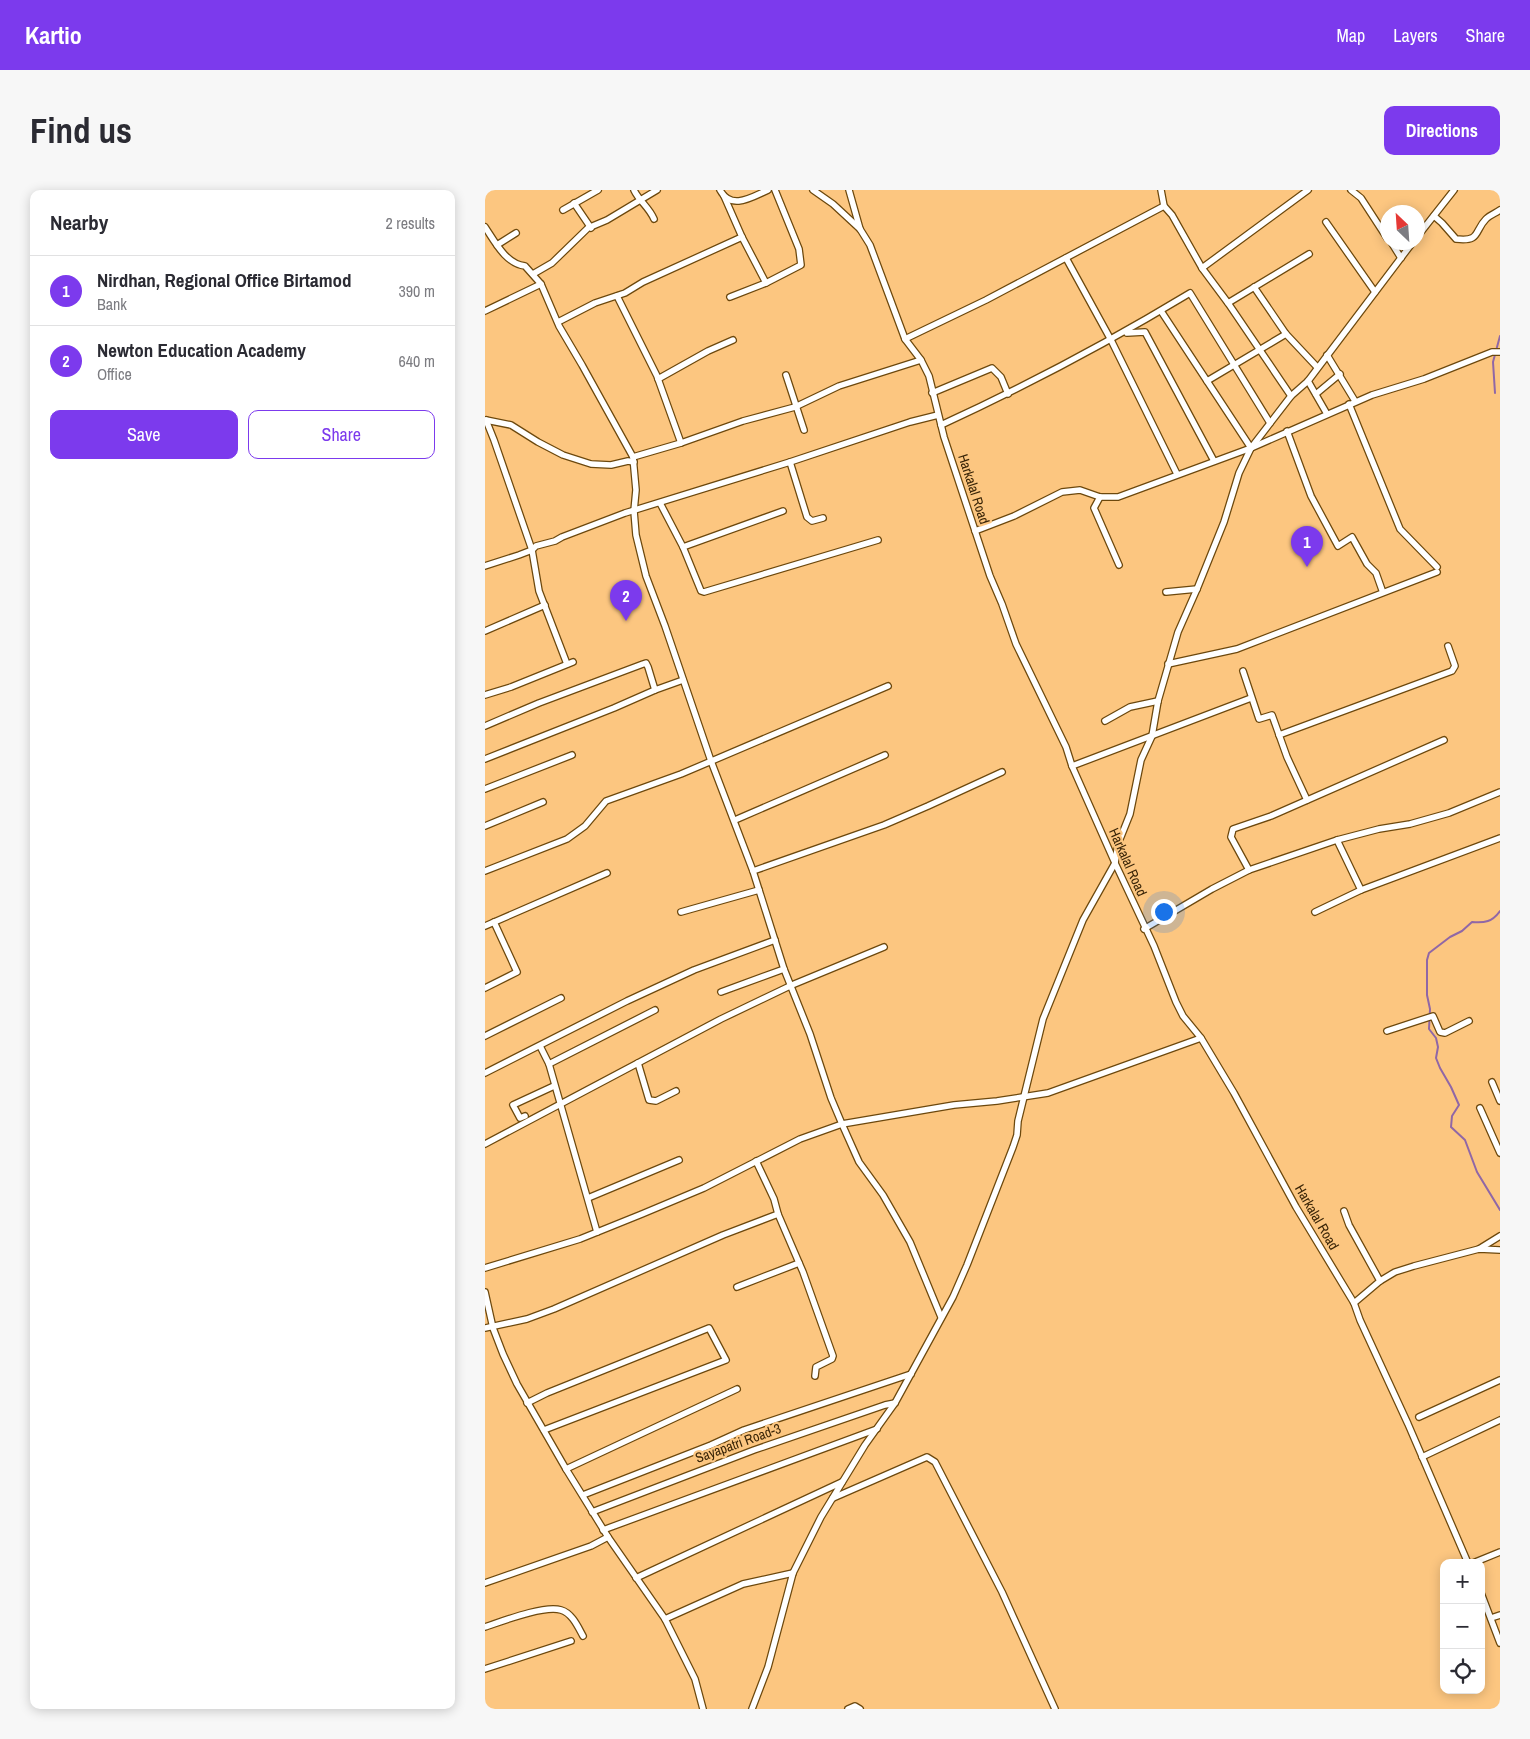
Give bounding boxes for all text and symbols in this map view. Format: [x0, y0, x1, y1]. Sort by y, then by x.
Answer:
text: Kartio [25, 19, 82, 51]
text: Map [1337, 23, 1365, 48]
text: Layers [1393, 23, 1438, 48]
text: Share [1466, 23, 1505, 48]
button: Directions [1384, 106, 1500, 155]
text: Find us [30, 107, 132, 154]
north arrow [1380, 205, 1425, 250]
text: Nearby [50, 208, 108, 237]
text: 2 results [385, 212, 435, 234]
text: Nirdhan, Regional Office Birtamod [97, 267, 352, 293]
text: 1 [62, 280, 70, 302]
text: 390 m [399, 280, 435, 302]
text: Bank [97, 293, 127, 315]
text: Newton Education Academy [97, 337, 306, 363]
text: 2 [62, 350, 70, 372]
text: 640 m [399, 350, 435, 372]
text: Office [97, 363, 132, 385]
button: Save [50, 410, 238, 459]
button: Share [248, 410, 435, 459]
street label: Harkalal Road [954, 452, 994, 526]
pin: 1 [1291, 526, 1323, 567]
pin: 2 [610, 580, 642, 621]
street label: Harkalal Road [1105, 825, 1151, 899]
your location [1151, 899, 1177, 925]
street label: Harkalal Road [1291, 1181, 1343, 1253]
street label: Sayapatri Road-3 [693, 1419, 783, 1467]
map controls [1440, 1559, 1485, 1694]
button: + [1440, 1559, 1485, 1604]
button: − [1440, 1604, 1485, 1649]
button: locate [1440, 1649, 1485, 1694]

